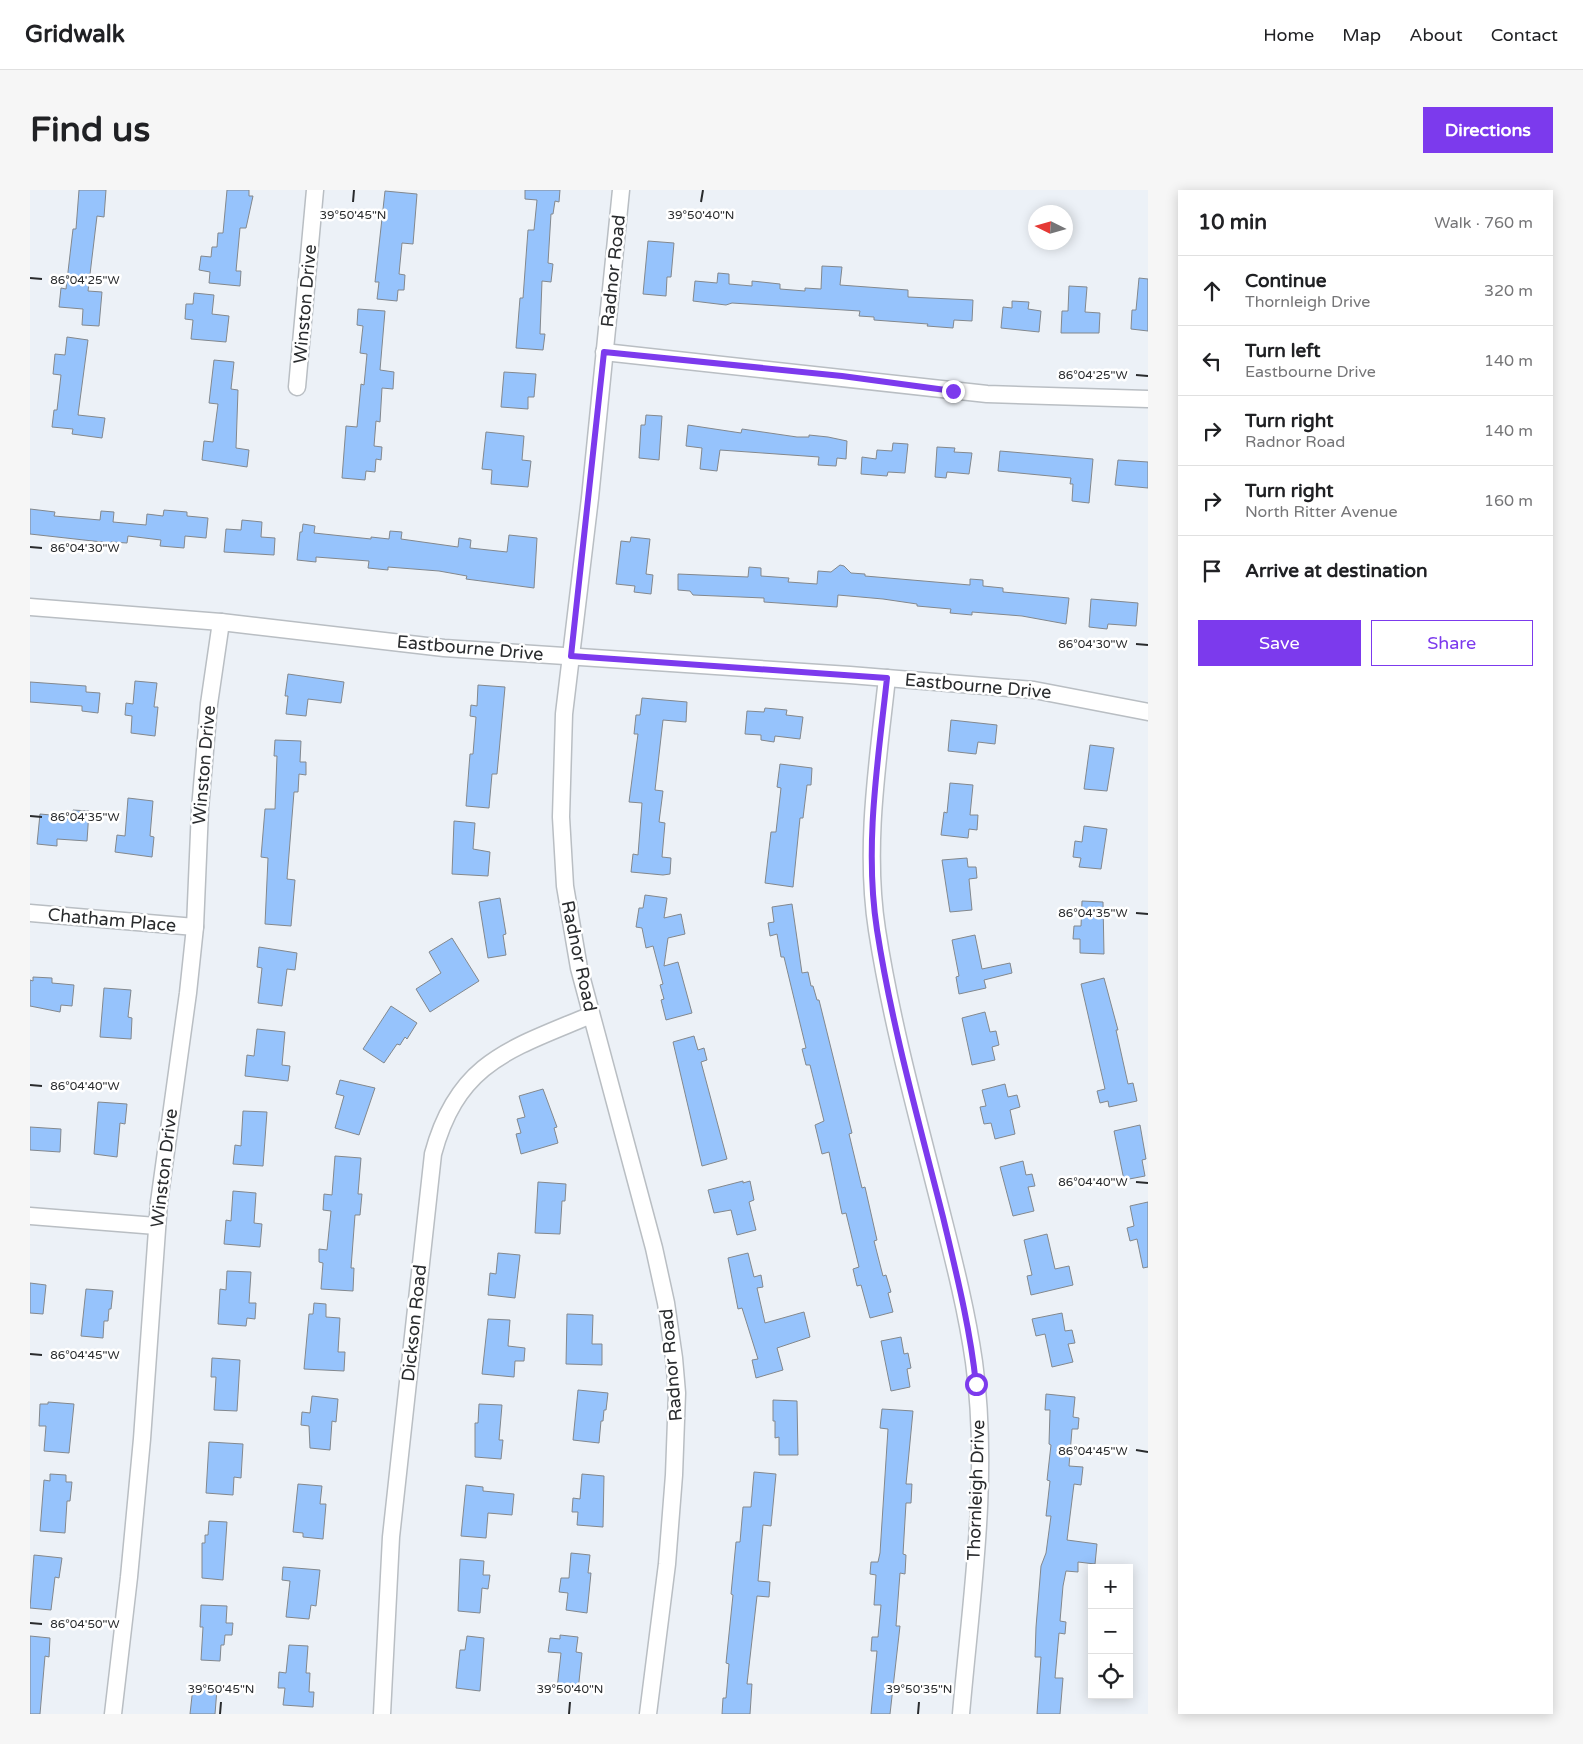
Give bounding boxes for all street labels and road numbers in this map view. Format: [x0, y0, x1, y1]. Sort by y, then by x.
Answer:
street label: Radnor Road [596, 214, 630, 328]
street label: Winston Drive [289, 243, 321, 365]
street label: Eastbourne Drive [396, 631, 544, 665]
street label: Eastbourne Drive [904, 669, 1052, 703]
street label: Winston Drive [188, 704, 220, 826]
street label: Radnor Road [556, 898, 602, 1014]
street label: Chatham Place [47, 903, 177, 937]
street label: Winston Drive [146, 1107, 182, 1229]
street label: Dickson Road [397, 1263, 431, 1383]
street label: Radnor Road [655, 1308, 687, 1422]
street label: Thornleigh Drive [963, 1419, 989, 1561]

